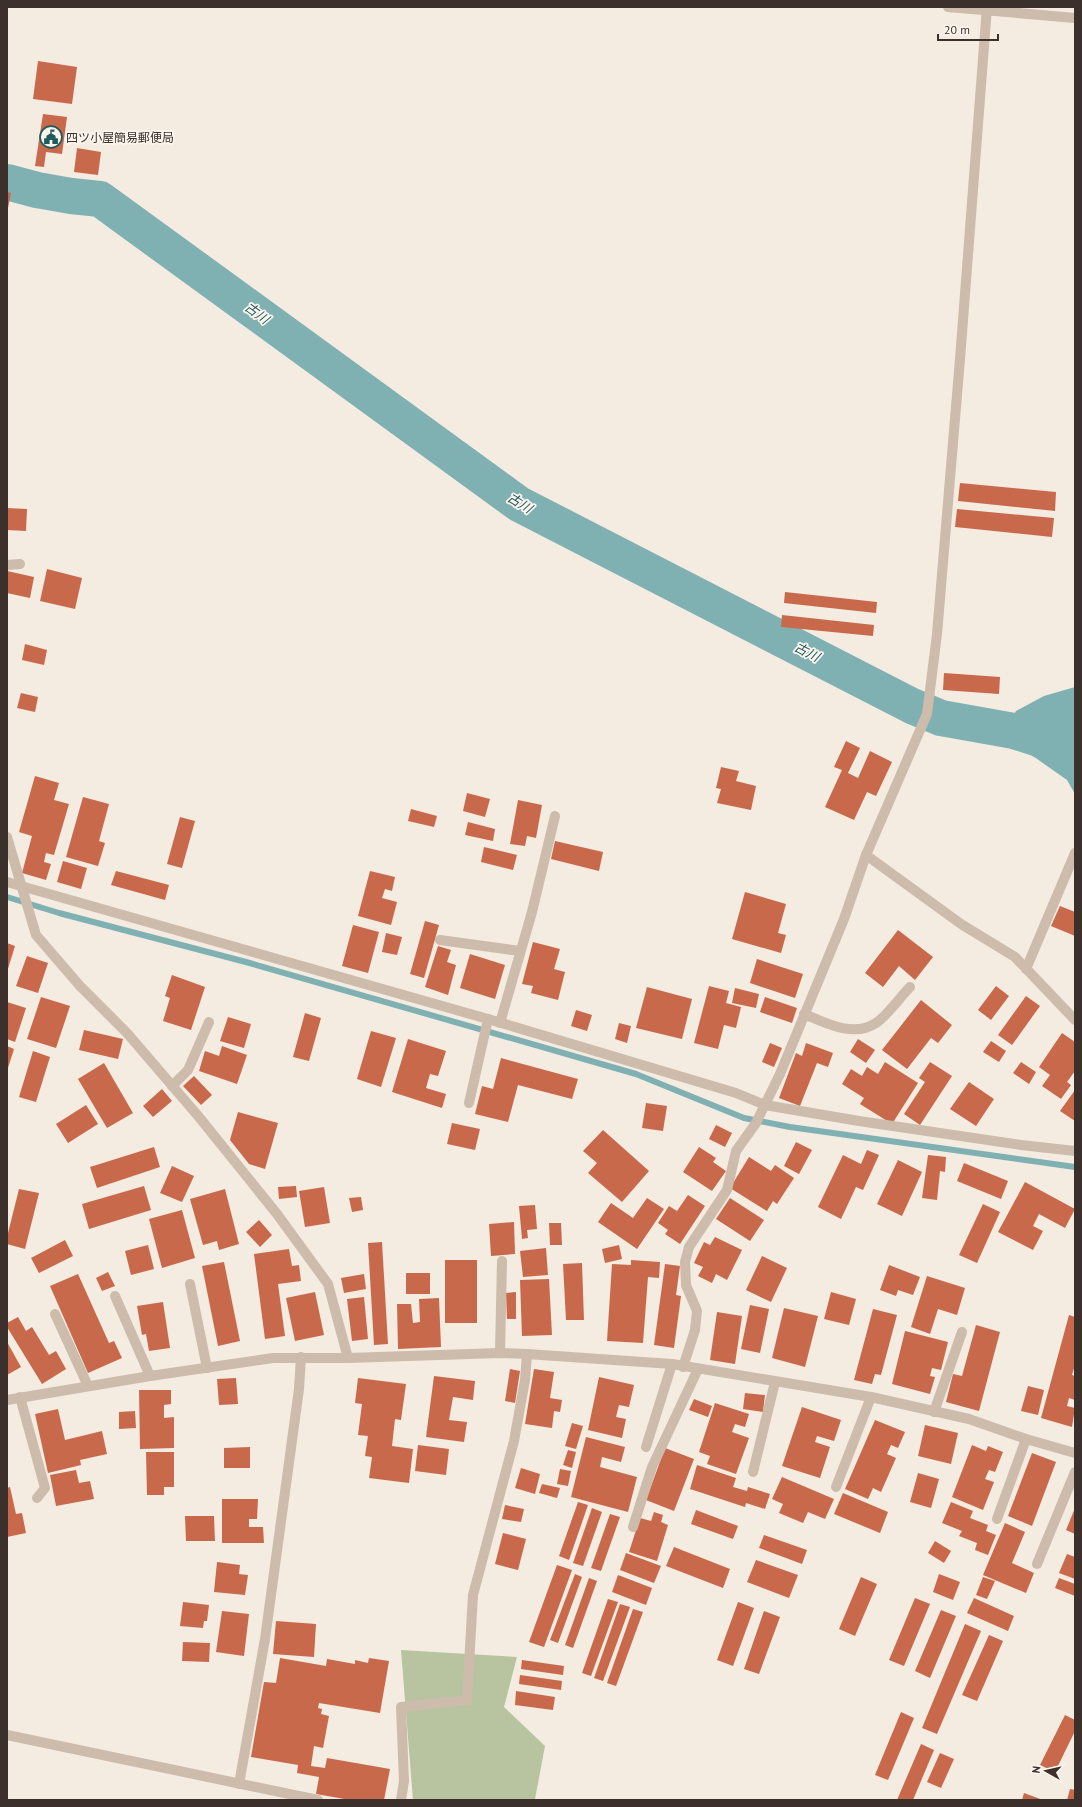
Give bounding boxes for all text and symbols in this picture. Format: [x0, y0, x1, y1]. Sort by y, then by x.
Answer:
scale bar [938, 16, 998, 42]
text: 20 m [944, 22, 970, 37]
public building icon: 四ツ小屋簡易郵便局 [38, 124, 64, 150]
place label: 四ツ小屋簡易郵便局 [66, 130, 174, 145]
water label: 古川 [241, 298, 274, 329]
water label: 古川 [504, 489, 537, 518]
water label: 古川 [792, 639, 824, 666]
north arrow [1026, 1751, 1066, 1791]
text: N [1029, 1765, 1044, 1774]

